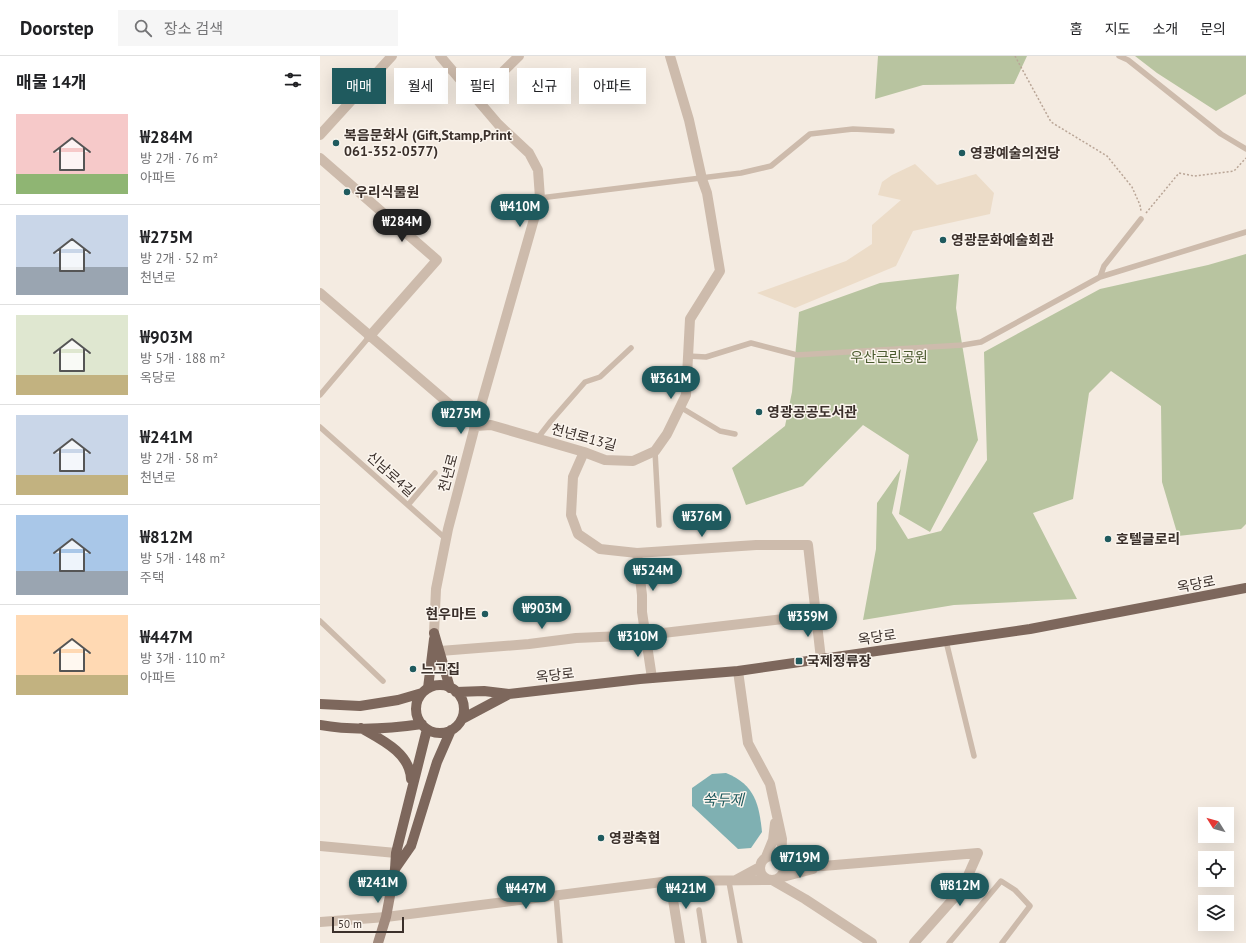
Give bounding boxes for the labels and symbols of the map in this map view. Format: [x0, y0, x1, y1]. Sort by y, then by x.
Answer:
place label: 복음문화사 (Gift,Stamp,Print 061-352-0577) [344, 126, 512, 160]
marker: 복음문화사 (Gift,Stamp,Print 061-352-0577) [331, 138, 341, 148]
place label: 영광예술의전당 [970, 144, 1060, 162]
marker: 영광예술의전당 [957, 148, 967, 158]
place label: 우리식물원 [355, 183, 419, 201]
marker: 우리식물원 [342, 187, 352, 197]
pin: ₩410M [492, 194, 548, 228]
pin: ₩284M [374, 209, 430, 243]
place label: 영광문화예술회관 [951, 231, 1054, 249]
marker: 영광문화예술회관 [938, 235, 948, 245]
park label: 우산근린공원 [850, 348, 928, 366]
pin: ₩361M [643, 366, 699, 400]
pin: ₩275M [433, 401, 489, 435]
place label: 영광공공도서관 [767, 403, 857, 421]
marker: 영광공공도서관 [754, 407, 764, 417]
street label: 천년로13길 [549, 420, 619, 454]
street label: 신남로4길 [363, 448, 419, 500]
street label: 천년로 [434, 452, 462, 494]
pin: ₩376M [674, 504, 730, 538]
place label: 호텔글로리 [1116, 530, 1180, 548]
marker: 호텔글로리 [1103, 534, 1113, 544]
pin: ₩524M [625, 558, 681, 592]
street label: 옥당로 [1175, 571, 1217, 597]
pin: ₩903M [514, 596, 570, 630]
pin: ₩359M [780, 604, 836, 638]
place label: 현우마트 [425, 605, 477, 623]
marker: 현우마트 [480, 609, 490, 619]
pin: ₩310M [610, 624, 666, 658]
street label: 옥당로 [857, 625, 898, 649]
place label: 국제정류장 [807, 652, 872, 670]
marker: 국제정류장 [794, 656, 804, 666]
place label: 느그집 [421, 660, 460, 678]
marker: 느그집 [408, 664, 418, 674]
street label: 옥당로 [535, 664, 575, 686]
water label: 쑥두제 [702, 790, 746, 809]
north arrow [1198, 807, 1234, 843]
place label: 영광축협 [609, 829, 661, 847]
marker: 영광축협 [596, 833, 606, 843]
pin: ₩719M [772, 845, 828, 879]
pin: ₩241M [350, 870, 406, 904]
pin: ₩812M [932, 873, 988, 907]
pin: ₩447M [498, 876, 554, 910]
pin: ₩421M [658, 876, 714, 910]
scale bar [332, 915, 404, 934]

